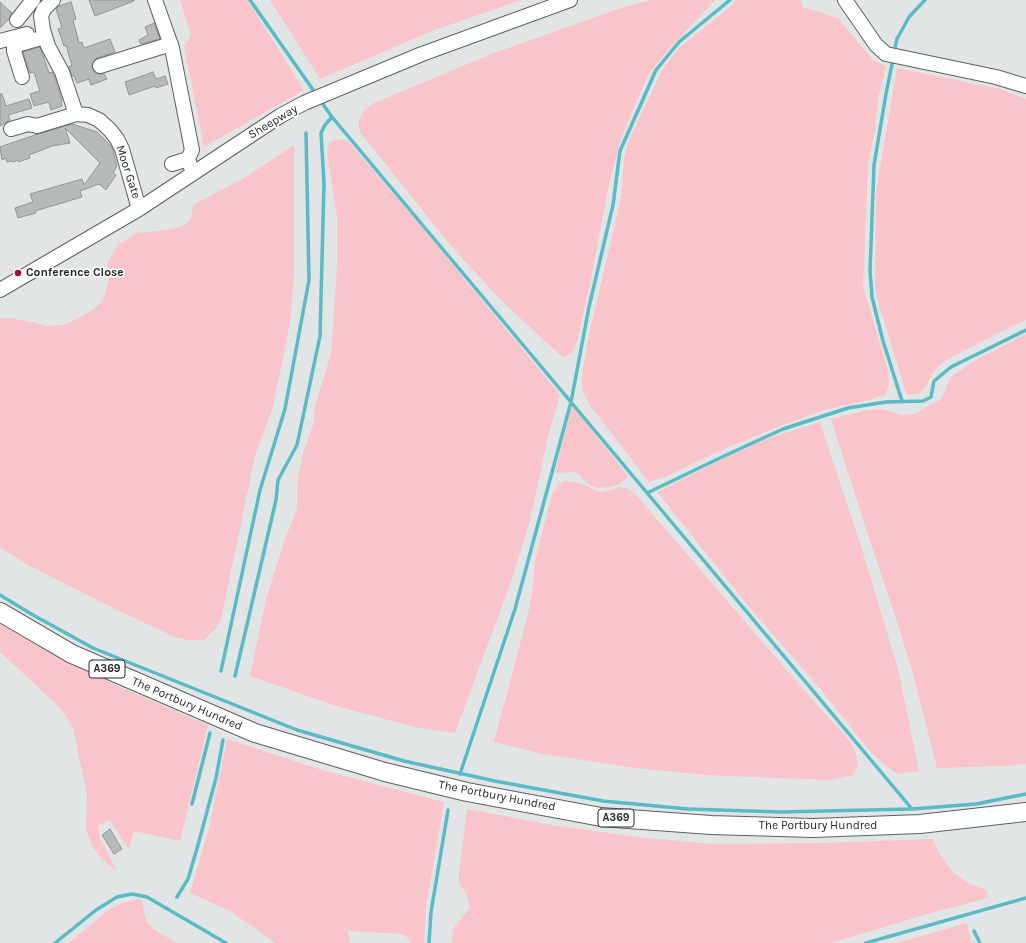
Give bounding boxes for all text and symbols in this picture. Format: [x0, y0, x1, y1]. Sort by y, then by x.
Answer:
street label: Sheepway [246, 102, 300, 142]
street label: Moor Gate [113, 143, 143, 201]
place label: Conference Close [26, 266, 124, 280]
marker: Conference Close [13, 268, 23, 278]
road number: A369 [89, 660, 125, 678]
street label: The Portbury Hundred [130, 674, 244, 734]
street label: The Portbury Hundred [437, 778, 557, 814]
road number: A369 [598, 809, 634, 827]
street label: The Portbury Hundred [759, 819, 877, 833]

